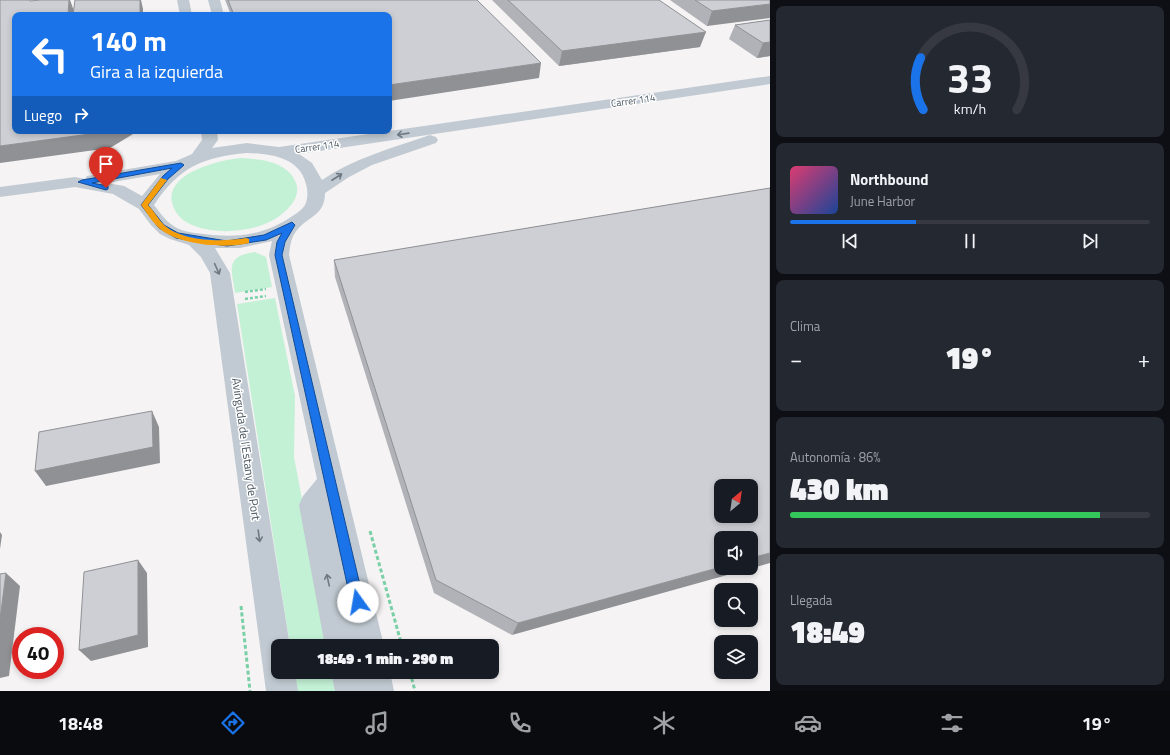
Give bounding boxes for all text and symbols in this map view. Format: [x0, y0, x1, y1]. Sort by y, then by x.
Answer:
text: 140 m [90, 19, 167, 62]
icon: left [24, 28, 76, 80]
text: 33 [947, 45, 993, 108]
text: Gira a la izquierda [90, 58, 223, 85]
street label: Carrer 114 [610, 90, 657, 111]
text: km/h [954, 97, 986, 119]
text: Luego [24, 104, 62, 127]
icon: right [70, 104, 92, 126]
one-way arrow [397, 130, 410, 138]
street label: Carrer 114 [294, 136, 341, 157]
pin [89, 147, 123, 188]
icon: arrive [95, 153, 117, 175]
text: Northbound [850, 168, 929, 191]
one-way arrow [331, 173, 342, 181]
text: June Harbor [850, 191, 915, 211]
icon: previous [839, 230, 861, 252]
icon: pause [959, 230, 981, 252]
icon: next [1079, 230, 1101, 252]
one-way arrow [214, 263, 222, 275]
text: Clima [790, 316, 820, 336]
text: 19° [945, 335, 995, 381]
text: − [790, 342, 802, 376]
text: + [1138, 342, 1150, 376]
street label: Avinguda de l'Estany de Port [227, 376, 266, 522]
text: Autonomía · 86% [790, 447, 881, 467]
text: 430 km [790, 466, 888, 512]
north arrow [714, 479, 758, 523]
map controls [714, 479, 758, 679]
one-way arrow [255, 529, 263, 542]
button: sound [714, 531, 758, 575]
one-way arrow [324, 574, 332, 587]
position arrow [337, 581, 379, 623]
button: search [714, 583, 758, 627]
text: Llegada [790, 590, 832, 610]
text: 18:49 [790, 609, 865, 655]
speed limit sign: 40 [12, 627, 64, 679]
button: layers [714, 635, 758, 679]
text: 18:49 · 1 min · 290 m [317, 647, 453, 670]
icon: directions [219, 709, 247, 737]
icon: music [363, 709, 391, 737]
icon: phone [506, 709, 534, 737]
icon: climate [650, 709, 678, 737]
icon: car [794, 709, 822, 737]
icon: filters [938, 709, 966, 737]
text: 18:48 [58, 710, 103, 737]
text: 19° [1082, 710, 1112, 737]

